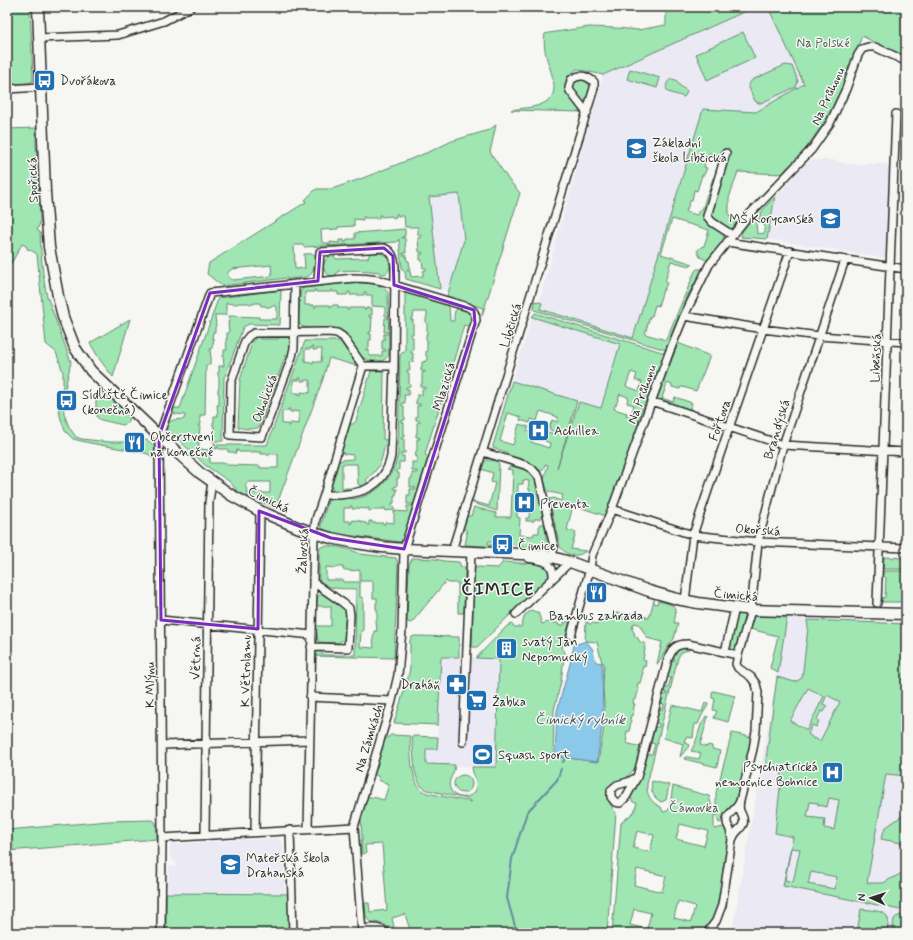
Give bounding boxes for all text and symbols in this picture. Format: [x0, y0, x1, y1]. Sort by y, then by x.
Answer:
park label: Na Polské [796, 35, 850, 52]
street label: Na Průhonu [808, 65, 849, 128]
bus stop icon: Dvořákova [32, 67, 58, 93]
place label: Dvořákova [60, 73, 116, 90]
place label: Základní škola Libčická [652, 135, 727, 167]
school or university icon: Základní škola Libčická [623, 136, 649, 162]
street label: Spořická [24, 157, 43, 203]
school or university icon: MŠ Korycanská [817, 205, 843, 231]
place label: MŠ Korycanská [729, 211, 814, 228]
street label: Libčická [497, 301, 526, 350]
street label: Libeňská [867, 333, 886, 383]
street label: Mlazická [429, 360, 460, 413]
street label: Na Průhonu [624, 362, 661, 427]
street label: Ouholická [249, 372, 282, 425]
place label: Sídliště Čimice (konečná) [82, 386, 168, 419]
bus stop icon: Sídliště Čimice (konečná) [54, 388, 80, 414]
street label: Fořtova [705, 397, 736, 443]
street label: Brandýská [760, 397, 795, 461]
hospital icon: Achillea [526, 417, 552, 443]
place label: Achillea [554, 423, 599, 440]
place label: Občerstvení na konečné [150, 429, 214, 461]
restaurant icon: Občerstvení na konečné [122, 430, 148, 456]
street label: Čimická [245, 482, 293, 518]
hospital icon: Preventa [511, 490, 537, 516]
place label: Preventa [540, 496, 589, 513]
street label: Okořská [735, 520, 781, 541]
street label: Žalovská [294, 528, 313, 575]
bus stop icon: Čimice [489, 532, 515, 558]
place label: Čimice [518, 537, 556, 555]
district label: ČIMICE [461, 578, 535, 601]
restaurant icon: Bambus zahrada [583, 580, 609, 606]
street label: Čimická [713, 584, 759, 606]
place label: Bambus zahrada [549, 608, 643, 625]
street label: K Větrolamu [237, 634, 256, 707]
place label: svatý Jan Nepomucký [522, 634, 588, 666]
building icon: svatý Jan Nepomucký [493, 635, 519, 661]
street label: Větrná [188, 636, 205, 680]
street label: K Mlýnu [142, 662, 159, 708]
pharmacy icon: Draháň [443, 671, 469, 697]
place label: Draháň [400, 677, 440, 694]
supermarket icon: Žabka [464, 688, 490, 714]
place label: Žabka [492, 694, 526, 711]
street label: Na Zámkách [351, 702, 388, 774]
water label: Čimický rybník [535, 711, 626, 729]
sports icon: Squash sport [470, 741, 496, 767]
place label: Squash sport [498, 747, 570, 764]
place label: Psychiatrická nemocnice Bohnice [715, 759, 818, 791]
hospital icon: Psychiatrická nemocnice Bohnice [820, 760, 846, 786]
park label: Čámovka [669, 799, 719, 817]
place label: Mateřská škola Drahanská [246, 850, 330, 882]
school or university icon: Mateřská škola Drahanská [217, 851, 243, 877]
north arrow [851, 878, 891, 918]
text: N [855, 894, 869, 902]

